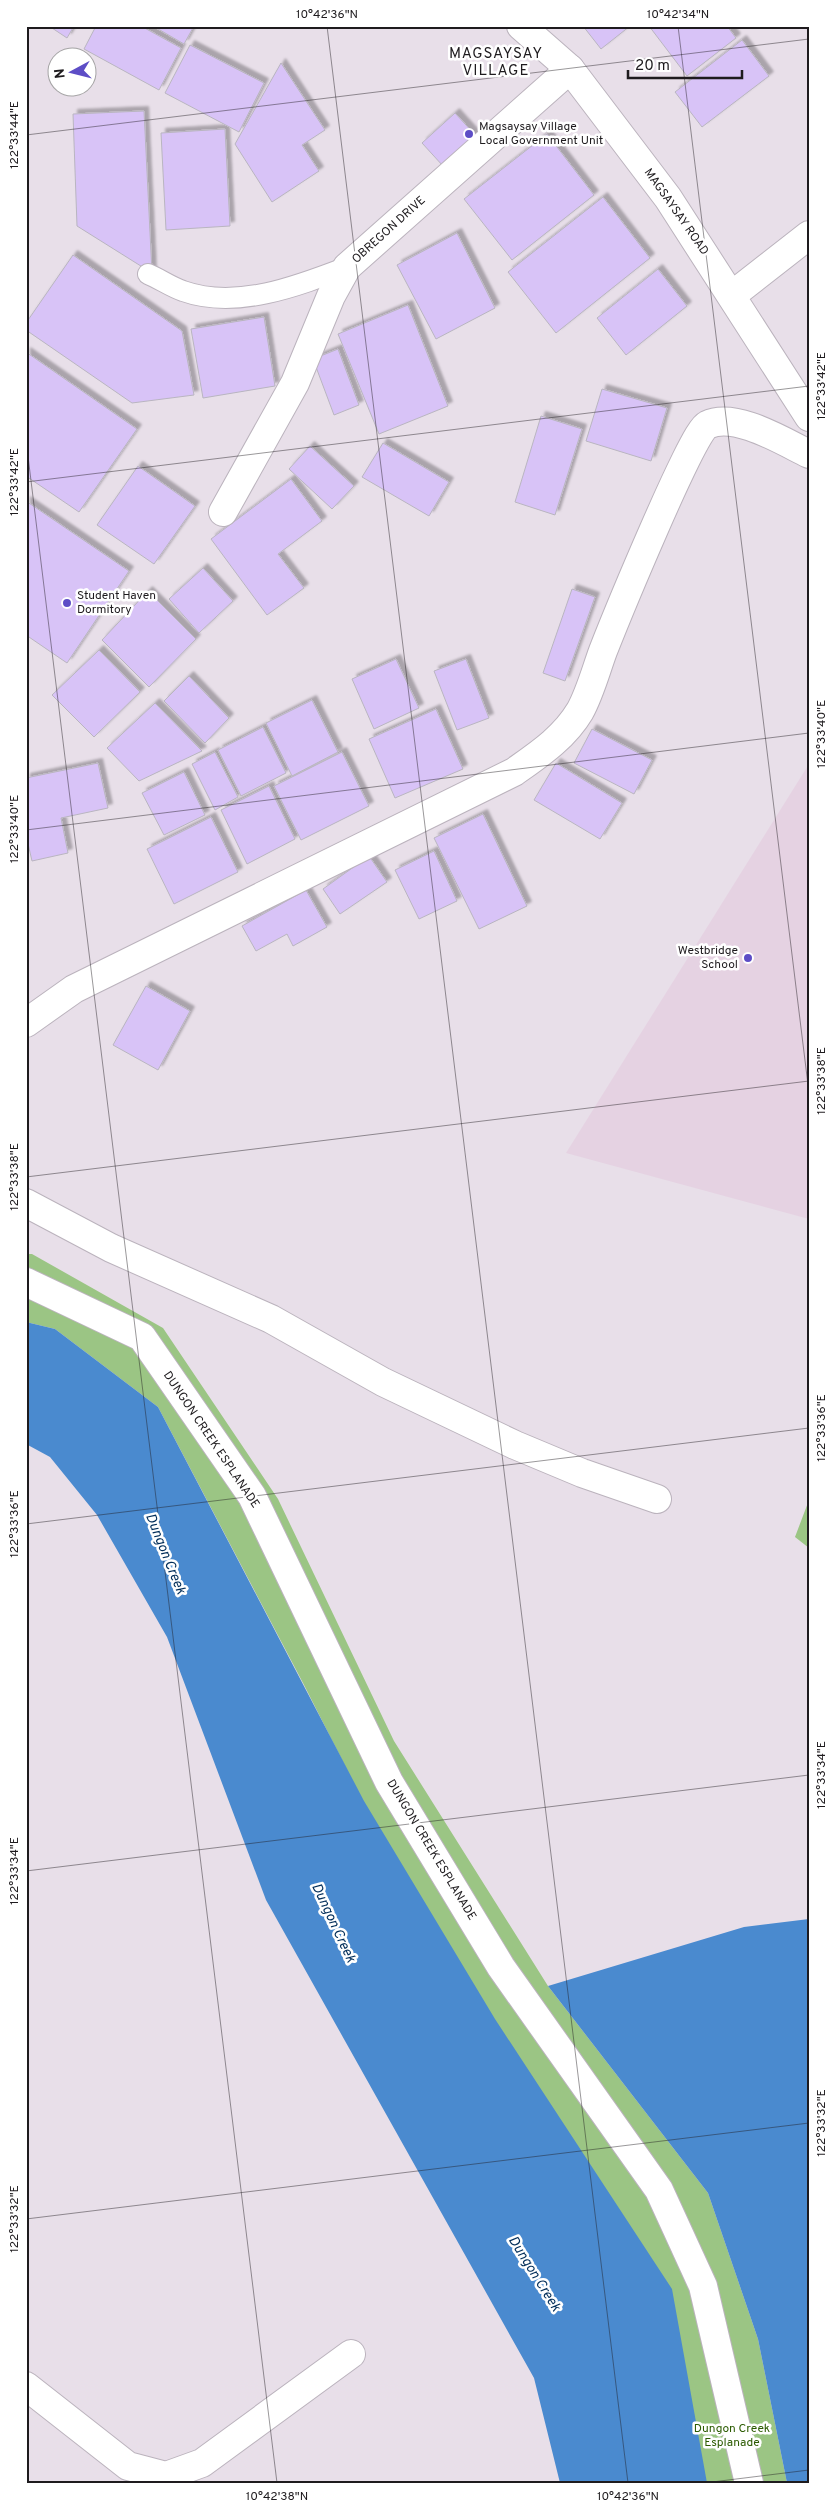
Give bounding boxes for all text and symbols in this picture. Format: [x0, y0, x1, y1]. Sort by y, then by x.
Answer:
text: 10°42'36"N [296, 7, 358, 23]
text: 10°42'34"N [647, 7, 709, 23]
district label: MAGSAYSAY VILLAGE [449, 45, 543, 81]
north arrow [48, 48, 98, 98]
scale bar [628, 48, 741, 80]
text: 20 m [635, 57, 670, 76]
text: N [52, 67, 70, 79]
text: 122°33'44"E [7, 101, 23, 169]
place label: Magsaysay Village Local Government Unit [479, 119, 603, 149]
marker: Magsaysay Village Local Government Unit [463, 128, 475, 140]
street label: MAGSAYSAY ROAD [640, 165, 712, 259]
street label: OBREGON DRIVE [349, 193, 429, 267]
text: 122°33'42"E [814, 352, 830, 420]
text: 122°33'42"E [7, 448, 23, 516]
place label: Student Haven Dormitory [77, 588, 156, 618]
marker: Student Haven Dormitory [61, 597, 73, 609]
text: 122°33'40"E [814, 700, 830, 768]
text: 122°33'40"E [7, 795, 23, 863]
place label: Westbridge School [678, 943, 738, 973]
marker: Westbridge School [742, 952, 754, 964]
text: 122°33'38"E [814, 1047, 830, 1115]
text: 122°33'38"E [7, 1143, 23, 1211]
street label: DUNGON CREEK ESPLANADE [159, 1368, 263, 1512]
text: 122°33'36"E [814, 1394, 830, 1462]
text: 122°33'36"E [7, 1490, 23, 1558]
water label: Dungon Creek [141, 1511, 189, 1598]
text: 122°33'34"E [814, 1741, 830, 1809]
street label: DUNGON CREEK ESPLANADE [382, 1776, 480, 1924]
text: 122°33'34"E [7, 1837, 23, 1905]
water label: Dungon Creek [307, 1881, 359, 1966]
text: 122°33'32"E [814, 2089, 830, 2157]
text: 122°33'32"E [7, 2185, 23, 2253]
water label: Dungon Creek [504, 2233, 564, 2316]
park label: Dungon Creek Esplanade [694, 2421, 770, 2451]
text: 10°42'38"N [246, 2489, 308, 2505]
text: 10°42'36"N [597, 2489, 659, 2505]

